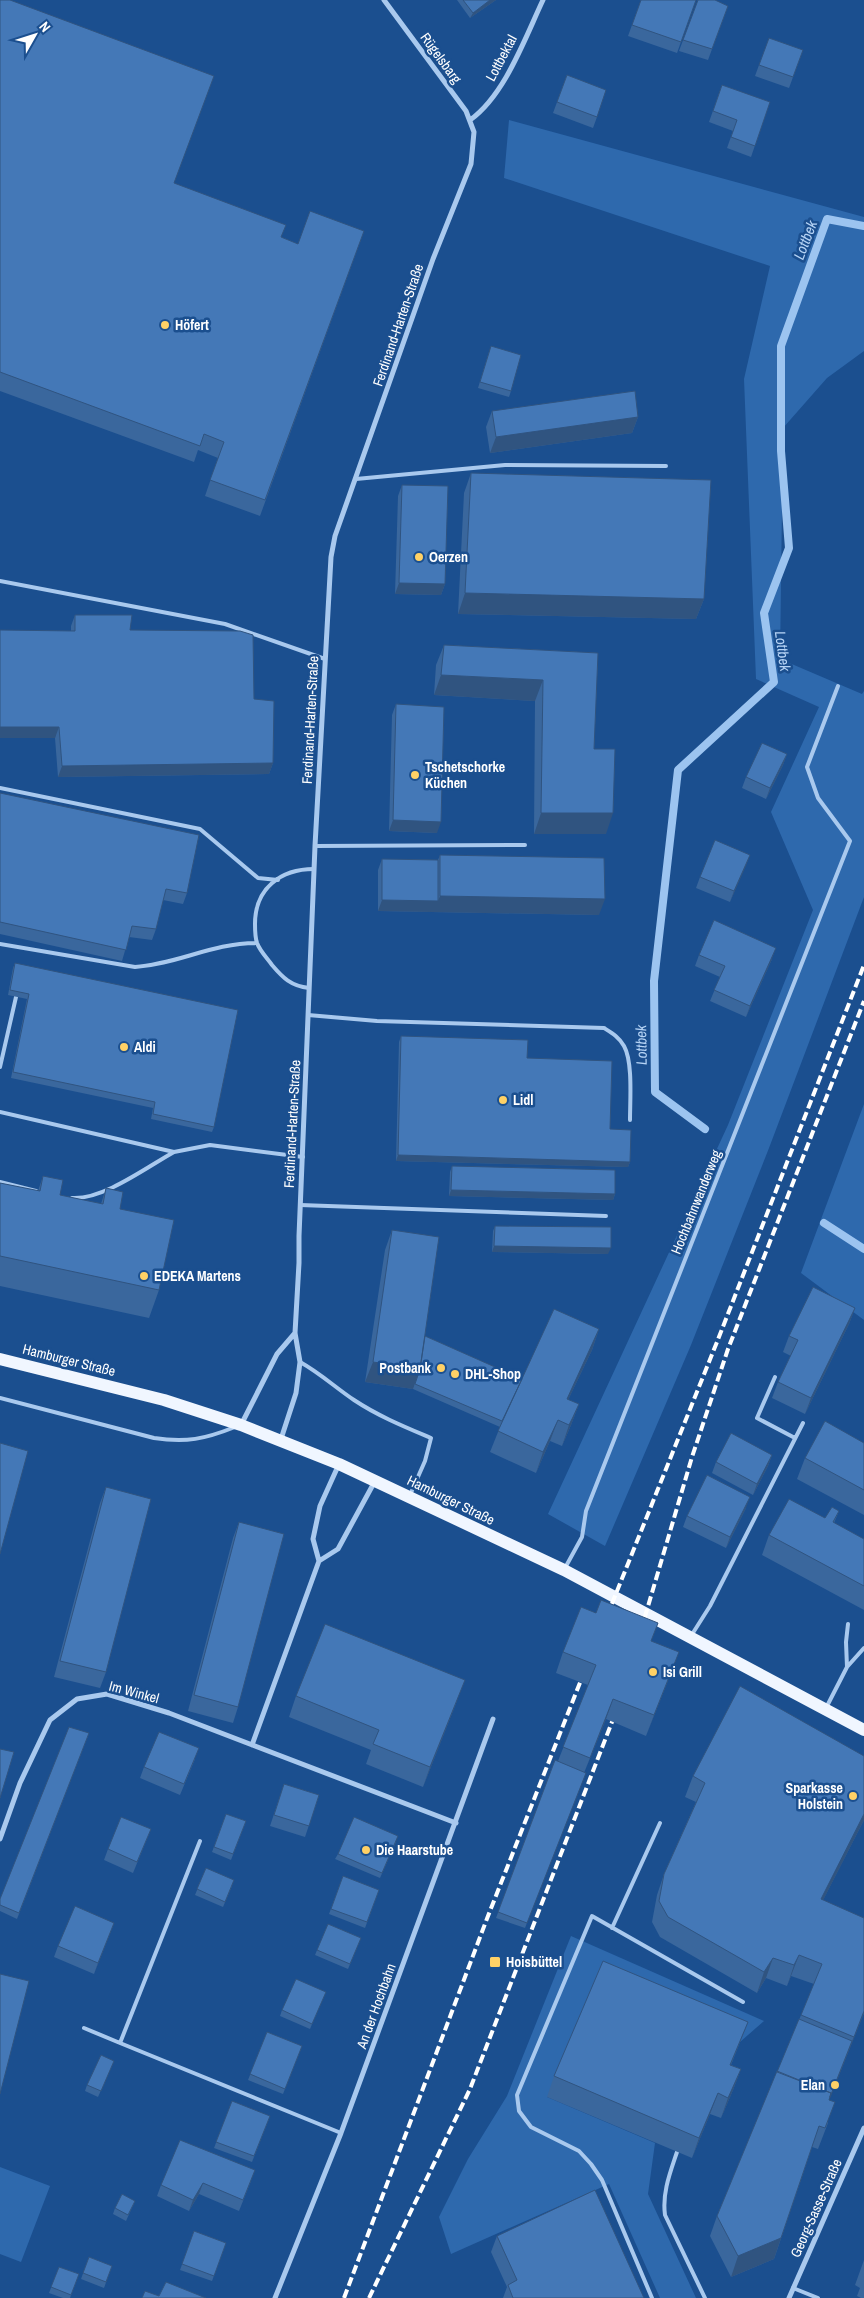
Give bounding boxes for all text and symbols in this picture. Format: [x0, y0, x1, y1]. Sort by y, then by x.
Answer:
north arrow [10, 10, 60, 60]
text: N [35, 18, 55, 36]
street label: Rügelsbarg [416, 29, 466, 88]
street label: Lottbektal [481, 32, 521, 84]
water label: Lottbek [788, 217, 822, 263]
street label: Ferdinand-Harten-Straße [369, 261, 427, 389]
place label: Höfert [175, 316, 209, 334]
marker: Höfert [159, 319, 171, 331]
place label: Oerzen [429, 548, 468, 566]
marker: Oerzen [413, 551, 425, 563]
water label: Lottbek [770, 630, 796, 673]
street label: Ferdinand-Harten-Straße [298, 655, 322, 785]
place label: Tschetschorke Küchen [425, 758, 505, 792]
marker: Tschetschorke Küchen [409, 769, 421, 781]
water label: Lottbek [630, 1024, 652, 1065]
place label: Aldi [134, 1038, 156, 1056]
marker: Aldi [118, 1041, 130, 1053]
street label: Ferdinand-Harten-Straße [280, 1059, 304, 1189]
place label: Lidl [513, 1091, 533, 1109]
marker: Lidl [497, 1094, 509, 1106]
street label: Hochbahnwanderweg [667, 1147, 725, 1257]
place label: EDEKA Martens [154, 1267, 241, 1285]
marker: EDEKA Martens [138, 1270, 150, 1282]
street label: Hamburger Straße [21, 1340, 117, 1380]
place label: Postbank [379, 1359, 432, 1377]
marker: Postbank [435, 1362, 447, 1374]
place label: DHL-Shop [465, 1365, 521, 1383]
marker: DHL-Shop [449, 1368, 461, 1380]
street label: Hamburger Straße [404, 1471, 498, 1529]
place label: Isi Grill [663, 1663, 702, 1681]
marker: Isi Grill [647, 1666, 659, 1678]
street label: Im Winkel [107, 1677, 161, 1707]
place label: Sparkasse Holstein [786, 1779, 843, 1813]
marker: Sparkasse Holstein [847, 1790, 859, 1802]
place label: Die Haarstube [376, 1841, 453, 1859]
marker: Die Haarstube [360, 1844, 372, 1856]
place label: Hoisbüttel [506, 1953, 562, 1971]
marker: Hoisbüttel [488, 1955, 502, 1969]
street label: An der Hochbahn [352, 1961, 400, 2052]
place label: Elan [801, 2076, 825, 2094]
marker: Elan [829, 2079, 841, 2091]
street label: Georg-Sasse-Straße [786, 2156, 846, 2260]

